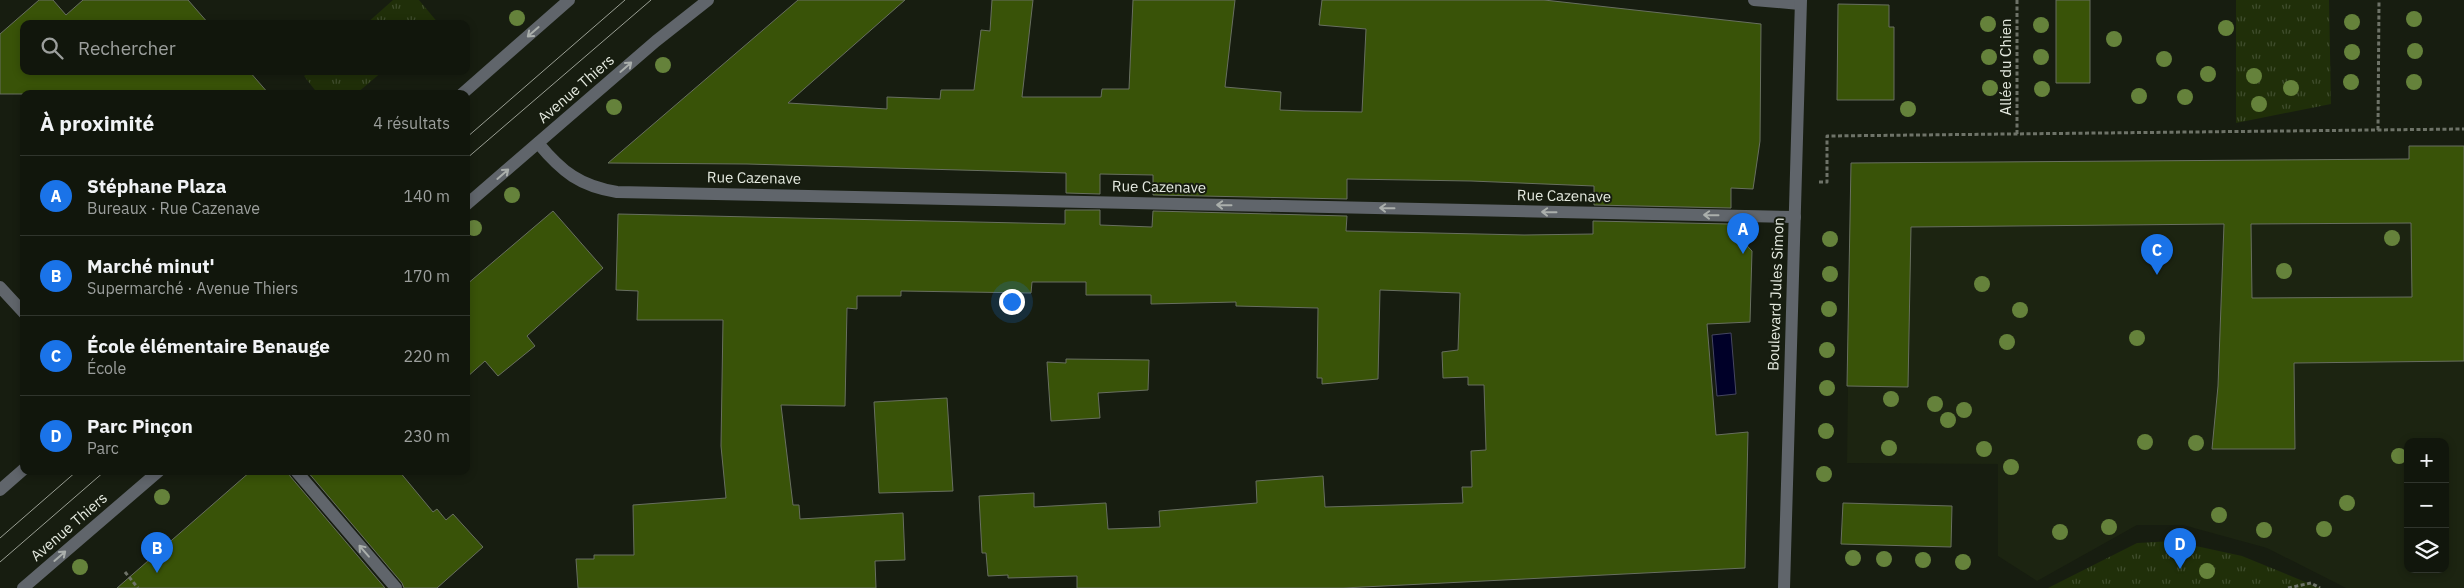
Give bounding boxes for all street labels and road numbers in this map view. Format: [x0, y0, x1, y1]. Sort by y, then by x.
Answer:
street label: Allée du Chien [1996, 19, 2015, 115]
street label: Avenue Thiers [533, 50, 618, 127]
street label: Rue Cazenave [707, 167, 801, 188]
street label: Rue Cazenave [1112, 176, 1206, 197]
street label: Rue Cazenave [1517, 185, 1611, 206]
street label: Boulevard Jules Simon [1763, 217, 1788, 371]
street label: Avenue Thiers [26, 488, 111, 565]

